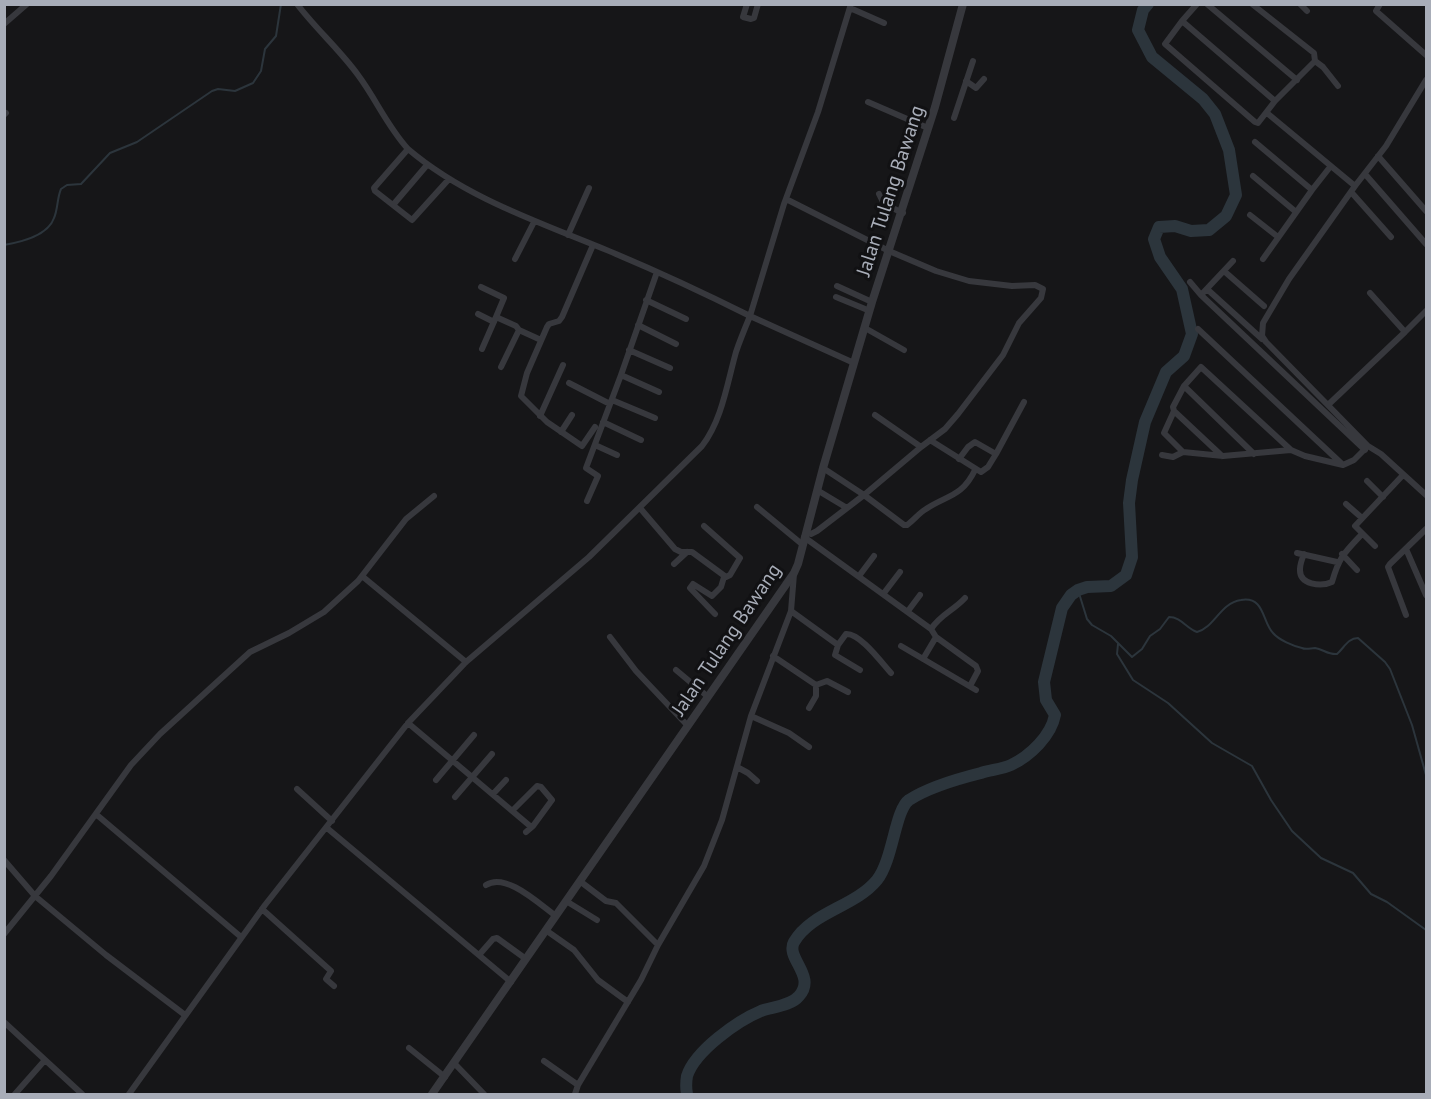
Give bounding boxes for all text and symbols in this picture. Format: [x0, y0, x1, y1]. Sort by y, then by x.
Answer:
street label: Jalan Tulang Bawang [852, 103, 930, 279]
street label: Jalan Tulang Bawang [667, 559, 787, 721]

